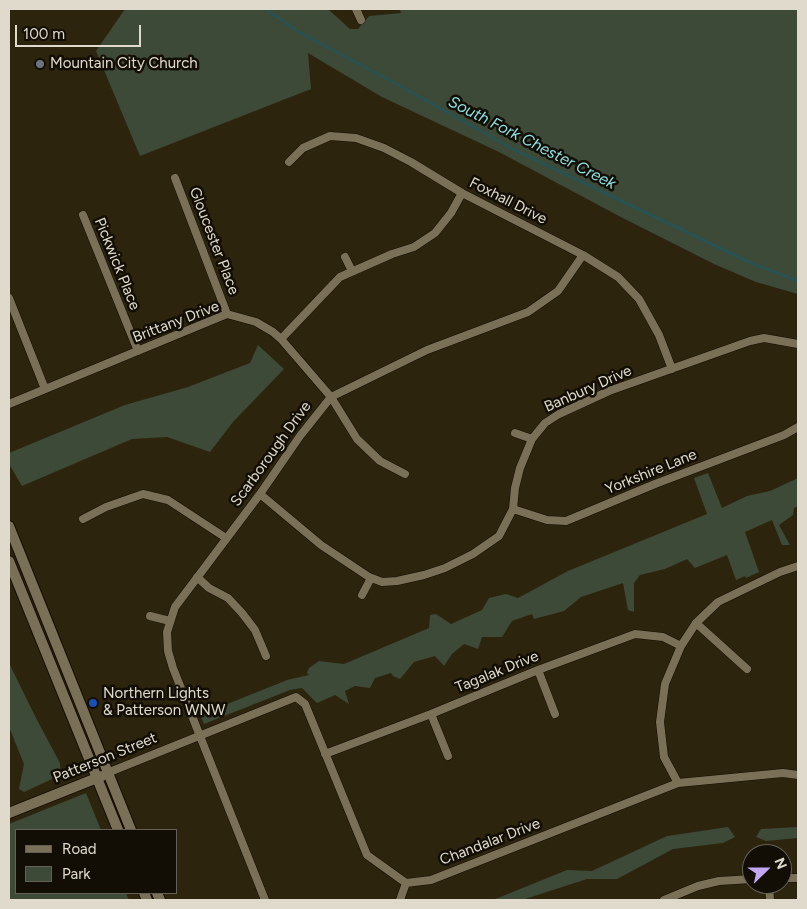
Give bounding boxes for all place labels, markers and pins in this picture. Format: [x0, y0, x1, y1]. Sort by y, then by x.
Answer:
place label: Mountain City Church [50, 55, 198, 73]
marker: Mountain City Church [34, 58, 46, 70]
place label: Northern Lights & Patterson WNW [103, 685, 225, 720]
marker: Northern Lights & Patterson WNW [87, 697, 99, 709]

